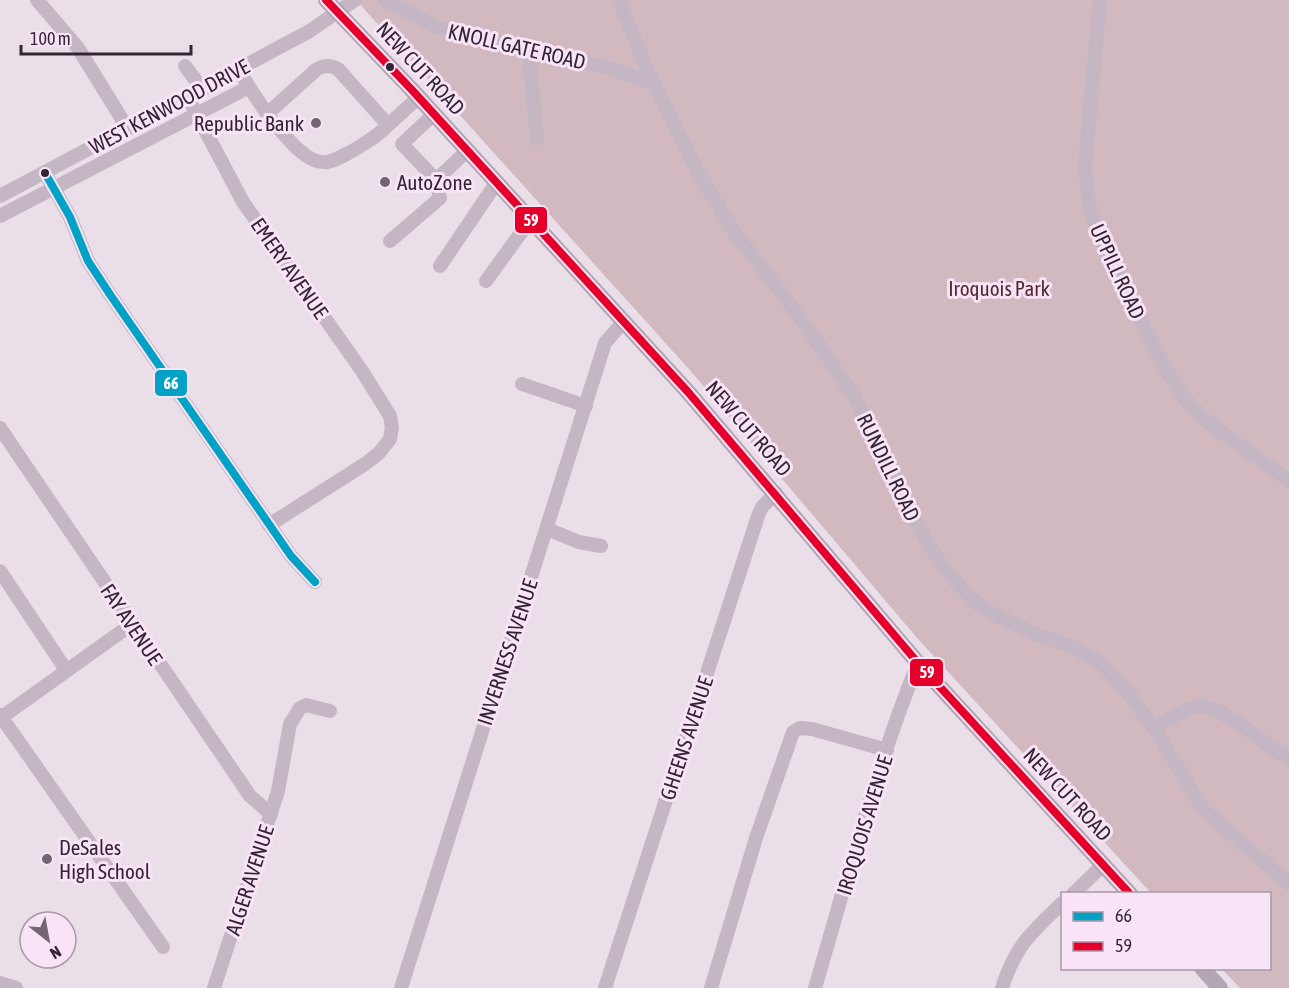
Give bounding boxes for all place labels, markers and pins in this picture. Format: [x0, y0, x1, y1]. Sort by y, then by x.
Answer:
unlabelled marker [384, 61, 396, 73]
place label: Republic Bank [194, 111, 304, 135]
marker: Republic Bank [309, 116, 323, 130]
unlabelled marker [39, 167, 51, 179]
place label: AutoZone [397, 170, 472, 194]
marker: AutoZone [378, 175, 392, 189]
place label: DeSales High School [59, 835, 151, 883]
marker: DeSales High School [40, 852, 54, 866]

